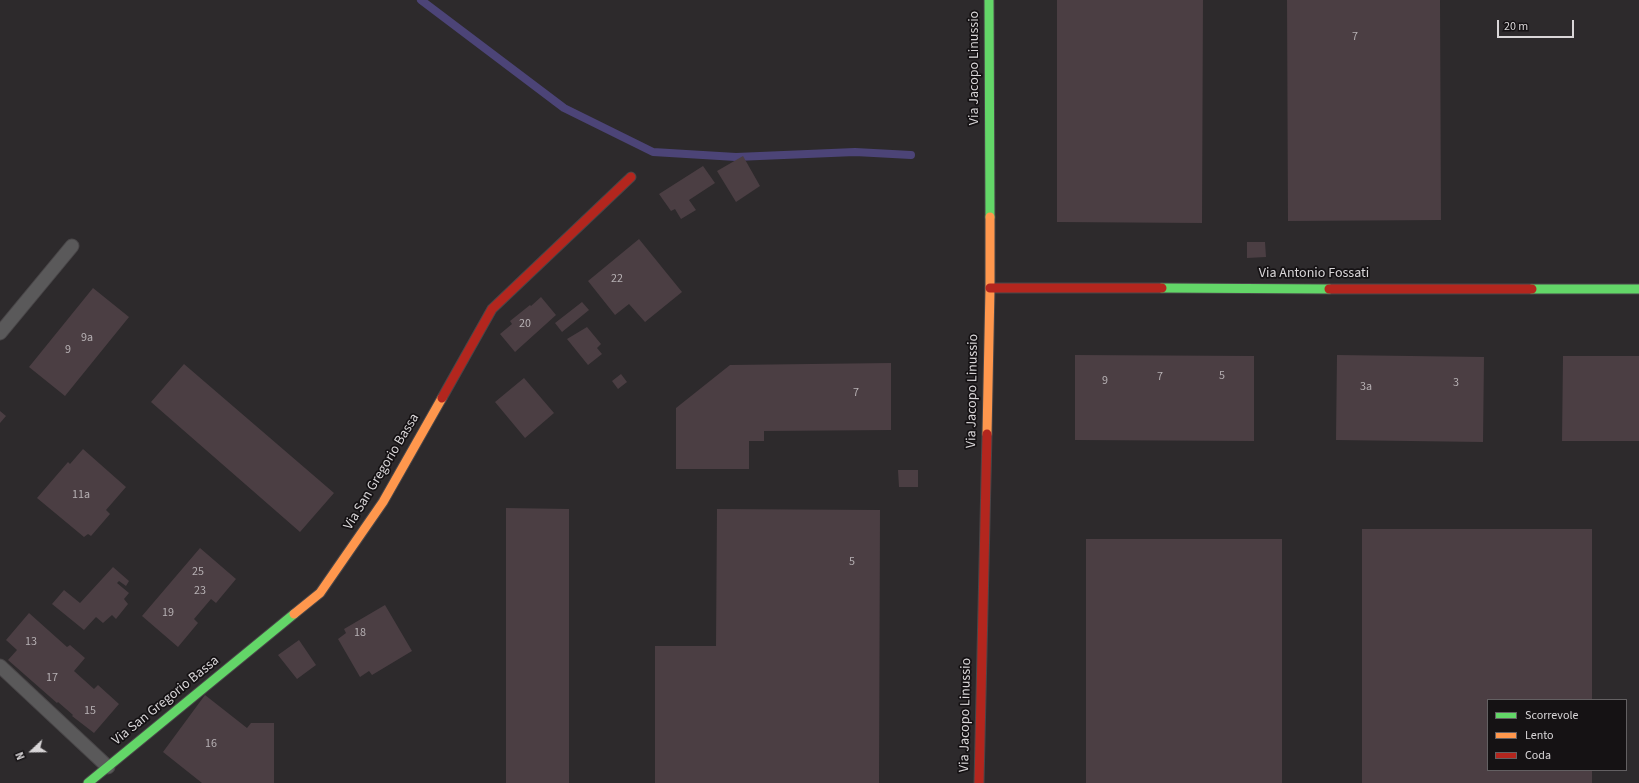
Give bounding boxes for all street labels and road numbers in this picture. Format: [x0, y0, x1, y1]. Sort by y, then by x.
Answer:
street label: Via Jacopo Linussio [967, 11, 983, 125]
street label: Via Antonio Fossati [1259, 266, 1369, 282]
street label: Via Jacopo Linussio [964, 334, 982, 448]
street label: Via San Gregorio Bassa [341, 411, 423, 533]
street label: Via San Gregorio Bassa [109, 653, 223, 749]
street label: Via Jacopo Linussio [957, 658, 975, 772]

